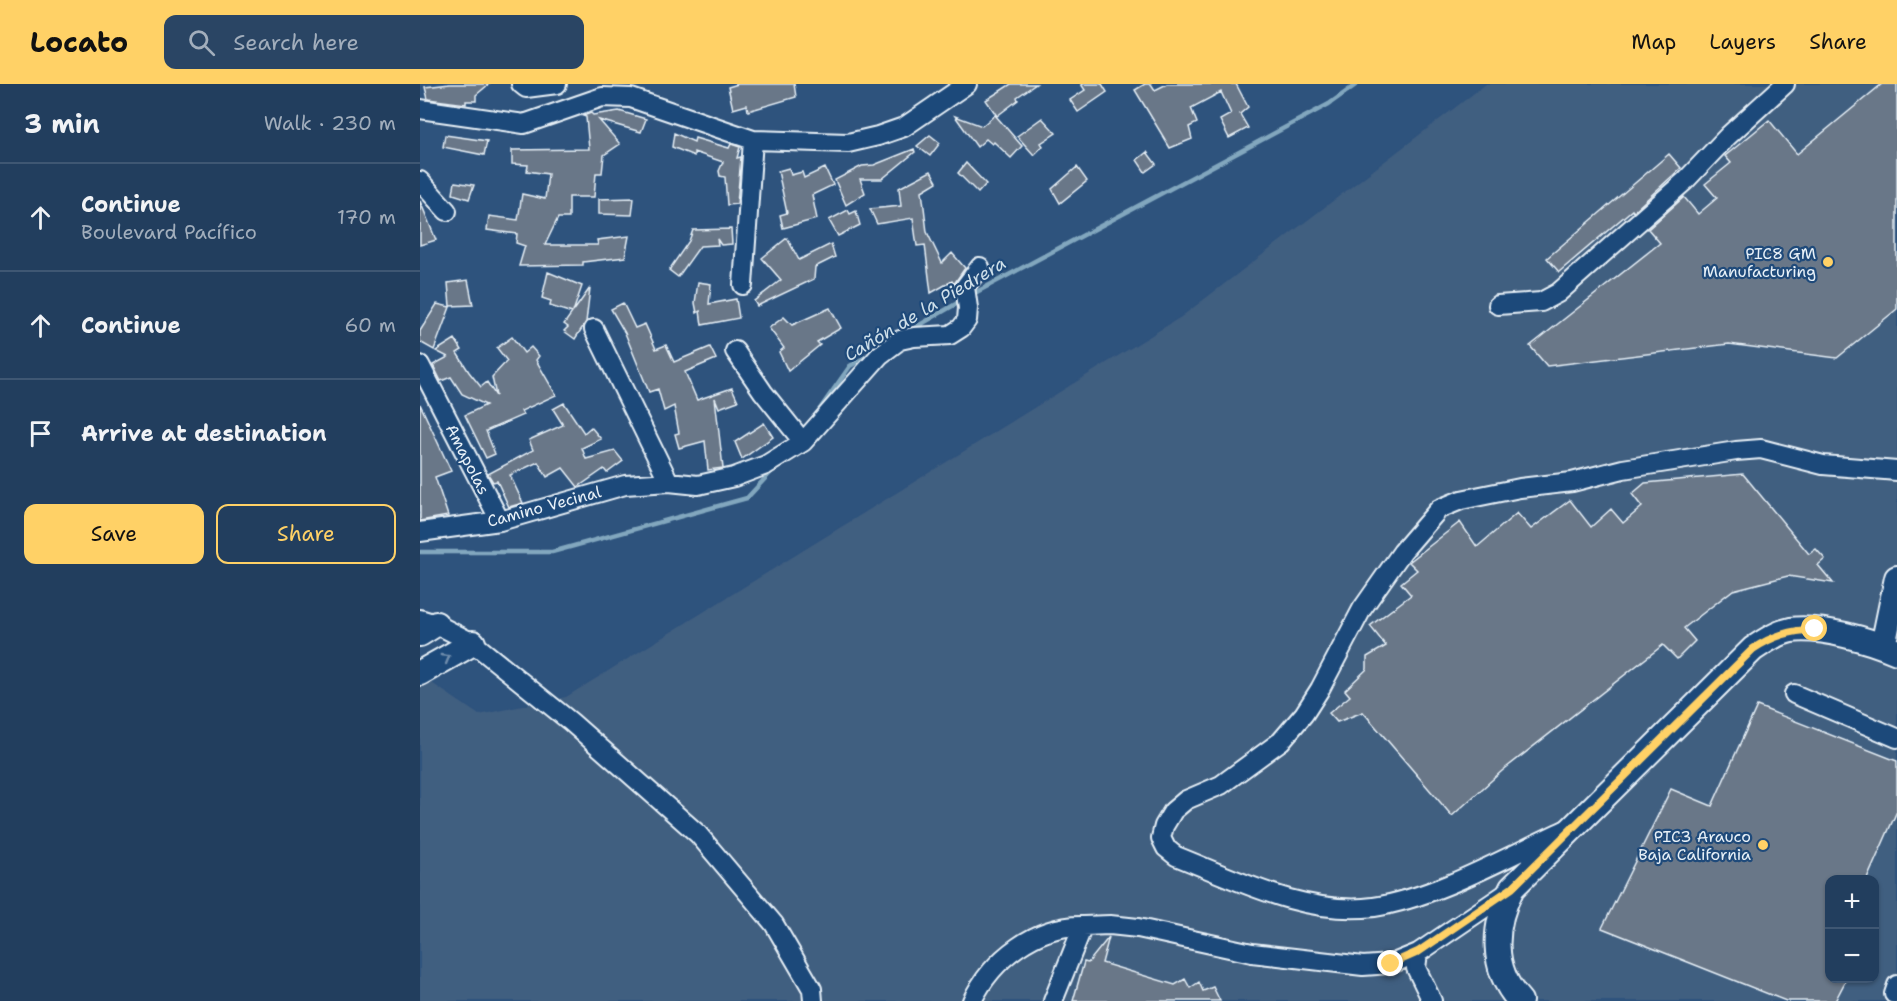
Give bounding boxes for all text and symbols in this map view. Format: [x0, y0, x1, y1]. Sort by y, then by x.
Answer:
search box [164, 15, 584, 69]
text: Locato [30, 23, 128, 61]
icon: search [185, 26, 218, 59]
text: Search here [233, 28, 359, 57]
text: Map [1631, 28, 1676, 56]
text: Layers [1709, 28, 1776, 56]
text: Share [1809, 28, 1867, 56]
text: 3 min [24, 106, 100, 141]
text: Walk · 230 m [264, 110, 396, 136]
text: Continue [81, 190, 181, 219]
icon: ahead [24, 201, 57, 234]
text: 170 m [337, 204, 396, 230]
text: Boulevard Pacífico [81, 219, 257, 245]
place label: PIC8 GM Manufacturing [1703, 243, 1816, 282]
water label: Cañón de la Piedrera [840, 251, 1010, 367]
marker: PIC8 GM Manufacturing [1821, 255, 1835, 269]
icon: ahead [24, 309, 57, 342]
text: Continue [81, 311, 181, 340]
text: 60 m [344, 312, 396, 338]
icon: arrive [24, 417, 57, 450]
text: Arrive at destination [81, 419, 327, 448]
street label: Amapolas [441, 420, 494, 498]
street label: Camino Vecinal [485, 481, 604, 532]
button: Save [24, 504, 204, 564]
button: Share [216, 504, 396, 564]
route start [1801, 615, 1827, 641]
one-way arrow [440, 654, 450, 665]
place label: PIC3 Arauco Baja California [1638, 826, 1751, 865]
marker: PIC3 Arauco Baja California [1756, 838, 1770, 852]
map controls [1825, 875, 1879, 983]
button: + [1825, 875, 1879, 929]
button: − [1825, 929, 1879, 983]
route end [1377, 950, 1403, 976]

